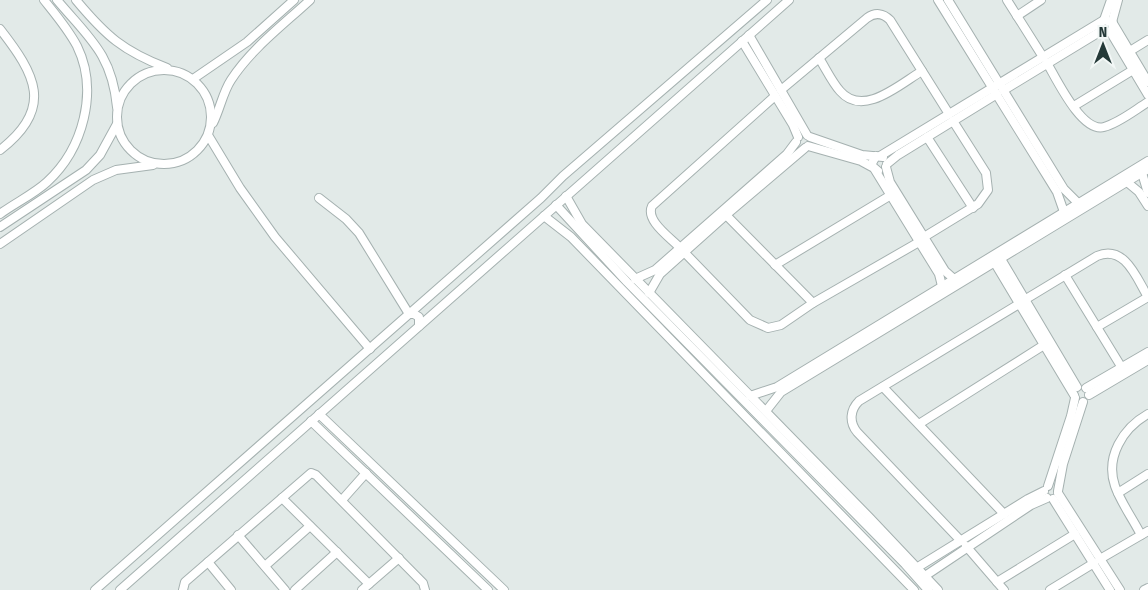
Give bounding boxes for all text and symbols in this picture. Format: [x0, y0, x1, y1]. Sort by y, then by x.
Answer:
north arrow [1078, 20, 1128, 70]
text: N [1099, 24, 1107, 41]

